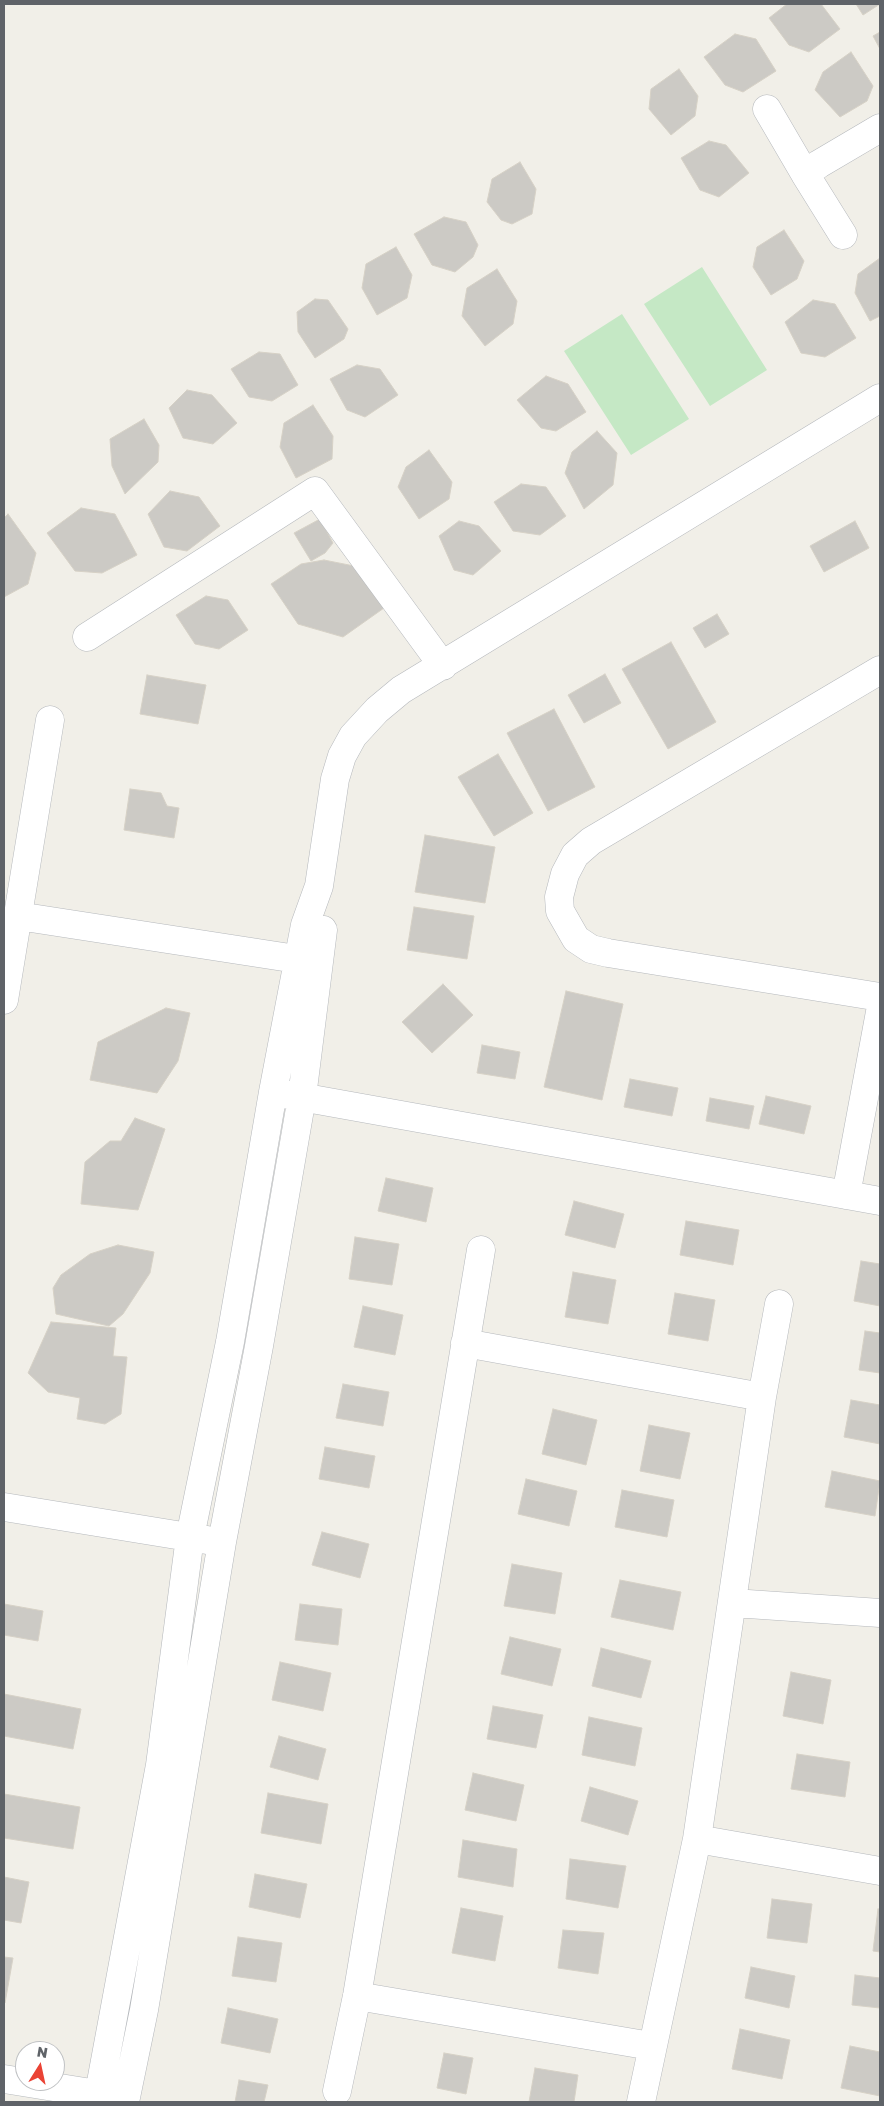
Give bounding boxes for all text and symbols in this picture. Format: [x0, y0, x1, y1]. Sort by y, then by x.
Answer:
north arrow [15, 2041, 65, 2091]
text: N [36, 2042, 49, 2061]

